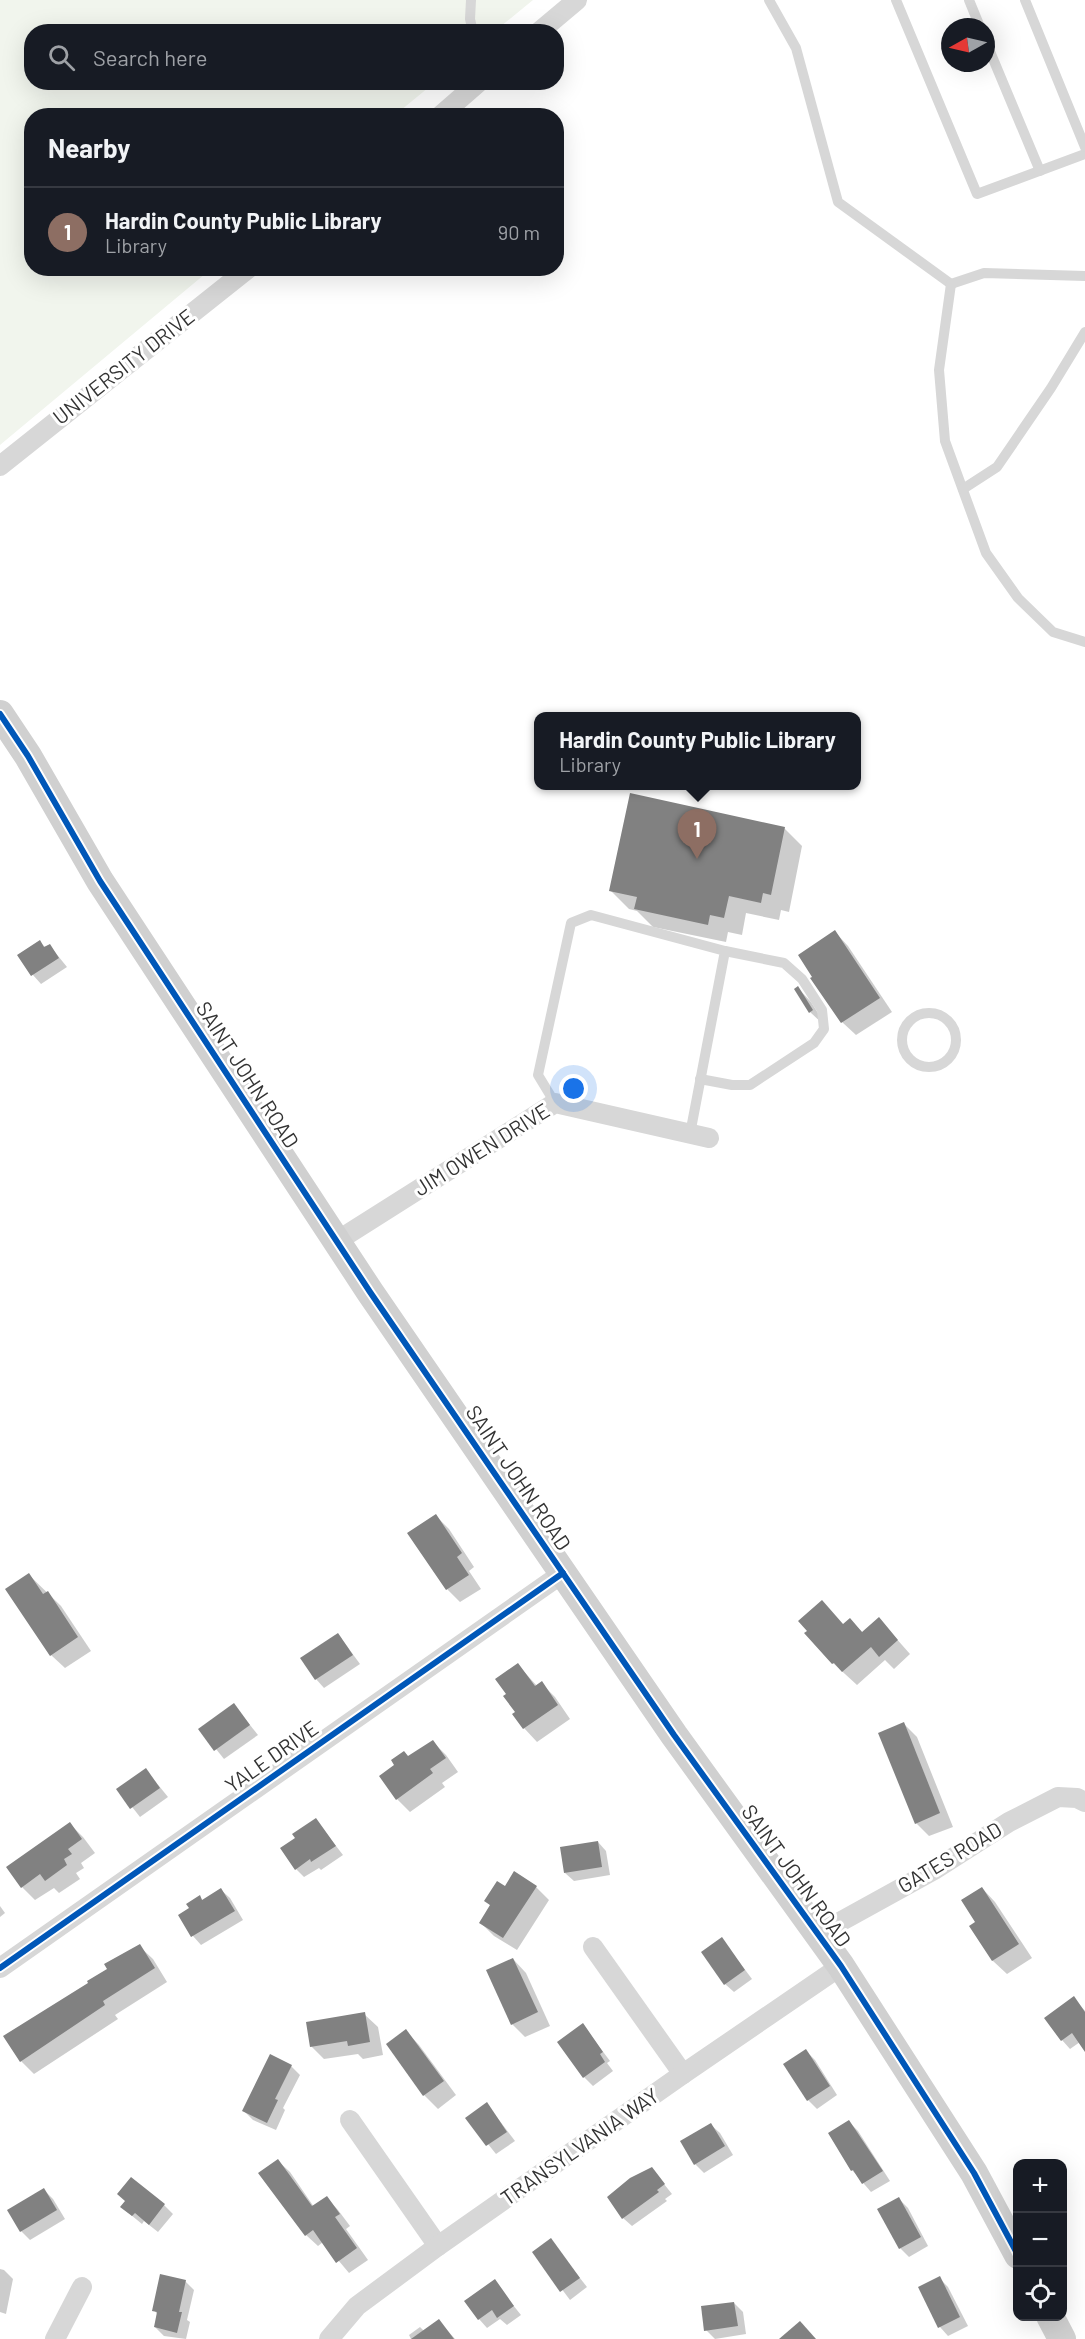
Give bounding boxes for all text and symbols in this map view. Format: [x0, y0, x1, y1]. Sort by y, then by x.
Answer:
north arrow [941, 18, 995, 72]
search box [24, 24, 564, 90]
icon: search [45, 41, 78, 74]
text: Search here [93, 44, 207, 70]
text: Nearby [48, 132, 130, 163]
text: Hardin County Public Library [105, 207, 382, 233]
text: 1 [64, 220, 71, 244]
text: 90 m [498, 220, 540, 244]
text: Library [105, 233, 167, 257]
street label: UNIVERSITY DRIVE [47, 303, 199, 429]
popup [534, 712, 861, 790]
text: Hardin County Public Library [559, 726, 836, 752]
text: Library [559, 752, 621, 776]
pin: 1 [678, 810, 716, 859]
street label: SAINT JOHN ROAD [192, 996, 305, 1152]
your location [559, 1074, 588, 1103]
street label: JIM OWEN DRIVE [409, 1097, 554, 1200]
street label: SAINT JOHN ROAD [462, 1400, 577, 1554]
street label: YALE DRIVE [220, 1715, 322, 1797]
street label: SAINT JOHN ROAD [737, 1799, 857, 1951]
street label: GATES ROAD [893, 1816, 1006, 1898]
street label: TRANSYLVANIA WAY [495, 2082, 663, 2210]
map controls [1013, 2159, 1067, 2321]
button: + [1013, 2159, 1067, 2213]
button: − [1013, 2213, 1067, 2267]
button: locate [1013, 2267, 1067, 2321]

